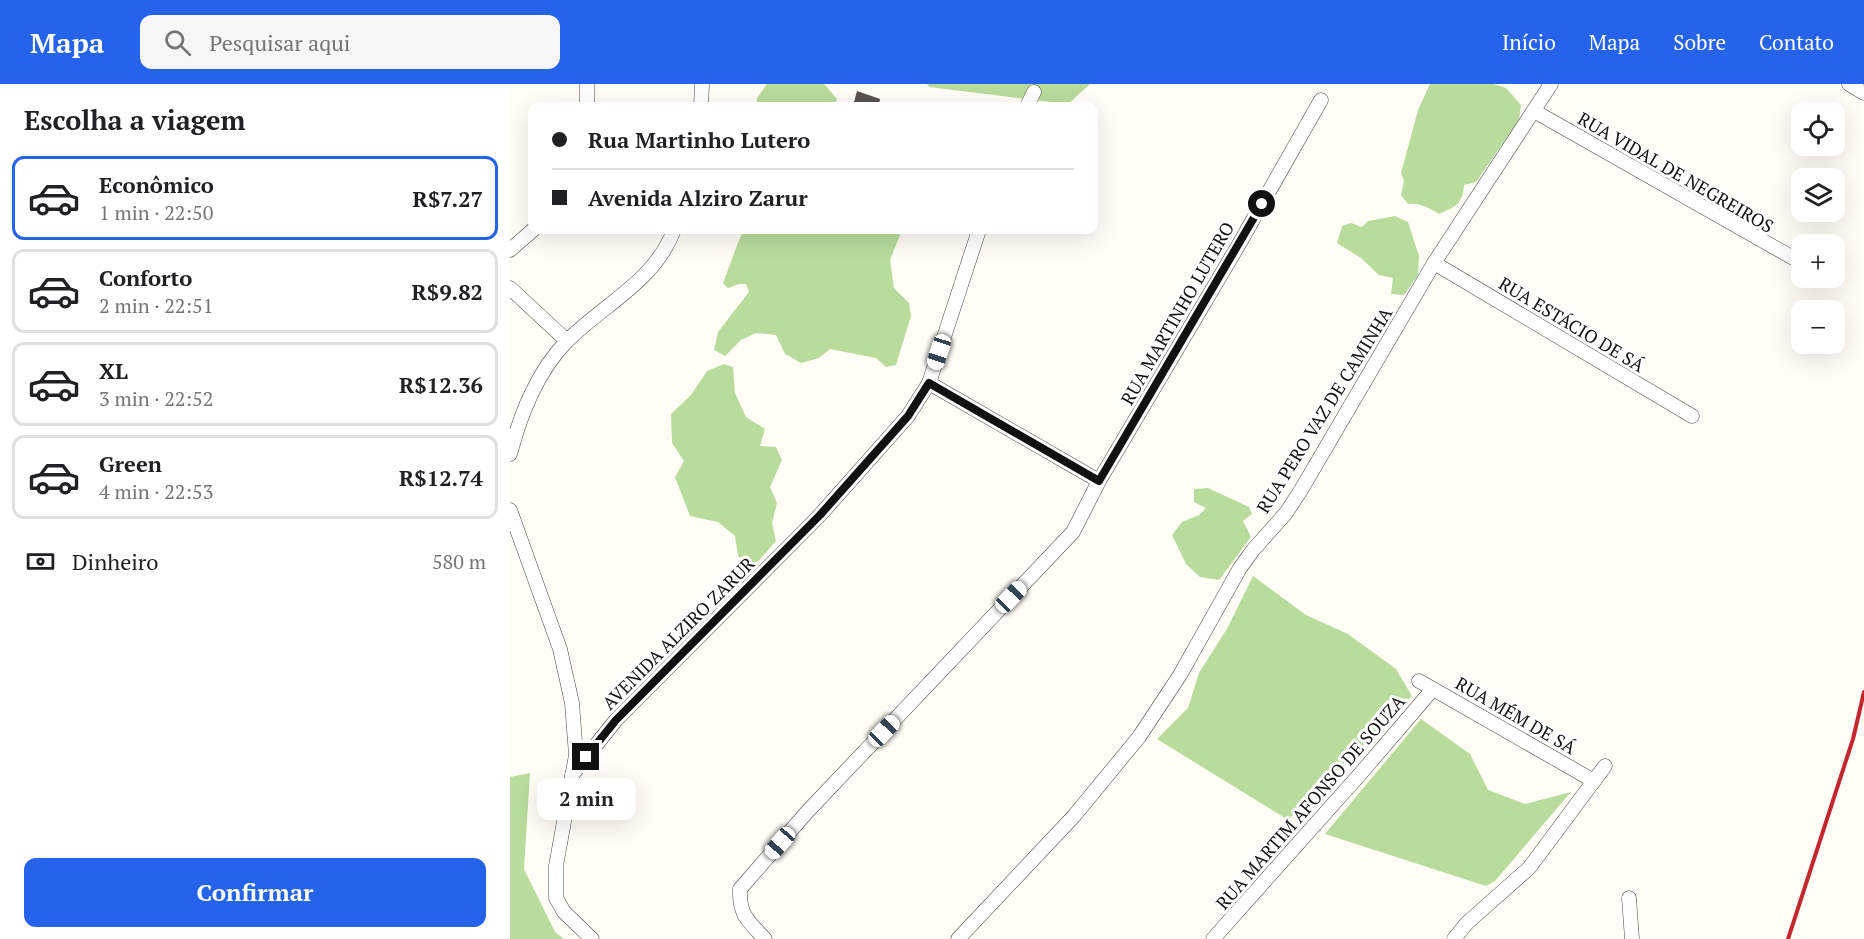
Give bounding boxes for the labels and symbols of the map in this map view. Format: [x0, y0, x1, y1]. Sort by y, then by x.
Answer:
street label: RUA VIDAL DE NEGREIROS [1574, 106, 1778, 238]
route start [1248, 190, 1275, 217]
street label: RUA MARTINHO LUTERO [1115, 217, 1239, 409]
street label: RUA ESTÁCIO DE SÁ [1495, 271, 1650, 377]
street label: RUA PERO VAZ DE CAMINHA [1251, 302, 1398, 517]
car [925, 332, 953, 372]
street label: AVENIDA ALZIRO ZARUR [596, 551, 760, 715]
car [992, 578, 1030, 616]
street label: RUA MÉM DE SÁ [1451, 671, 1581, 760]
street label: RUA MARTIM AFONSO DE SOUZA [1210, 689, 1410, 914]
car [865, 712, 903, 750]
route end [572, 743, 599, 770]
callout: 2 min [536, 778, 635, 820]
car [761, 824, 799, 862]

